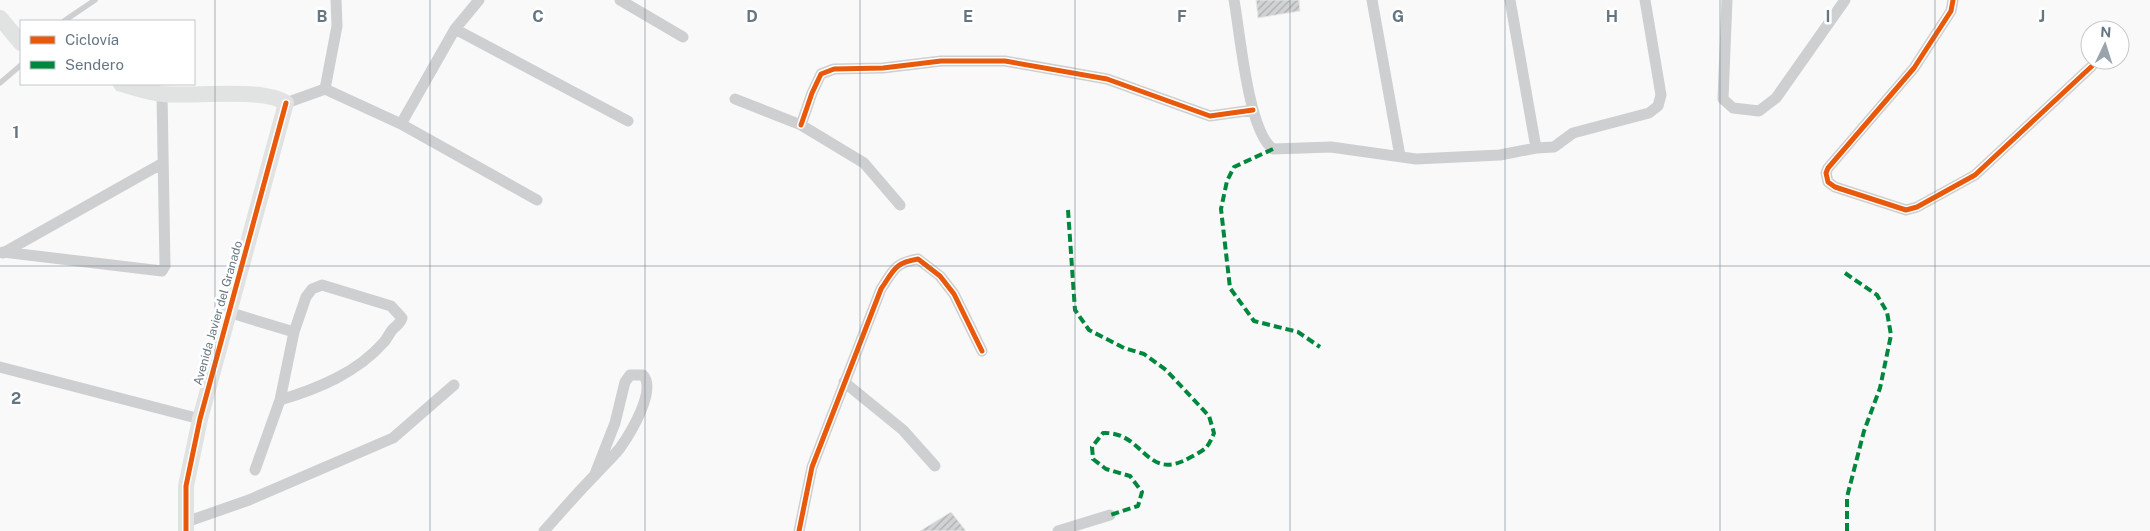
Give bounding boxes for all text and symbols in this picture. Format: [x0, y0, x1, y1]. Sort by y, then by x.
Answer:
text: B [317, 7, 328, 26]
text: C [532, 7, 544, 26]
text: D [746, 7, 758, 26]
text: E [963, 7, 973, 26]
text: F [1177, 7, 1187, 26]
text: G [1392, 7, 1404, 26]
text: H [1606, 7, 1618, 26]
text: I [1826, 7, 1830, 26]
text: J [2039, 7, 2045, 26]
legend [20, 20, 195, 85]
north arrow [2080, 20, 2130, 70]
text: N [2100, 24, 2112, 40]
text: Ciclovía [65, 31, 119, 48]
text: Sendero [65, 56, 124, 73]
text: 1 [13, 123, 19, 142]
street label: Avenida Javier del Granado [191, 239, 245, 387]
text: 2 [11, 389, 21, 408]

